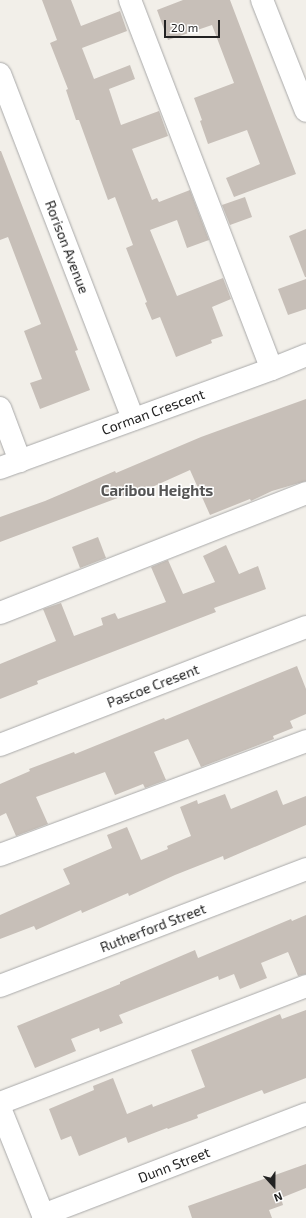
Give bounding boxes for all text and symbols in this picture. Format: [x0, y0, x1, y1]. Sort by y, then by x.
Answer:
scale bar [166, 12, 222, 38]
text: 20 m [171, 20, 198, 34]
street label: Rorison Avenue [41, 198, 93, 296]
street label: Corman Crescent [99, 386, 207, 438]
district label: Caribou Heights [101, 482, 213, 500]
street label: Pascoe Cresent [105, 661, 201, 711]
street label: Rutherford Street [98, 900, 208, 956]
street label: Dunn Street [136, 1144, 212, 1186]
north arrow [254, 1166, 294, 1206]
text: N [272, 1190, 285, 1205]

